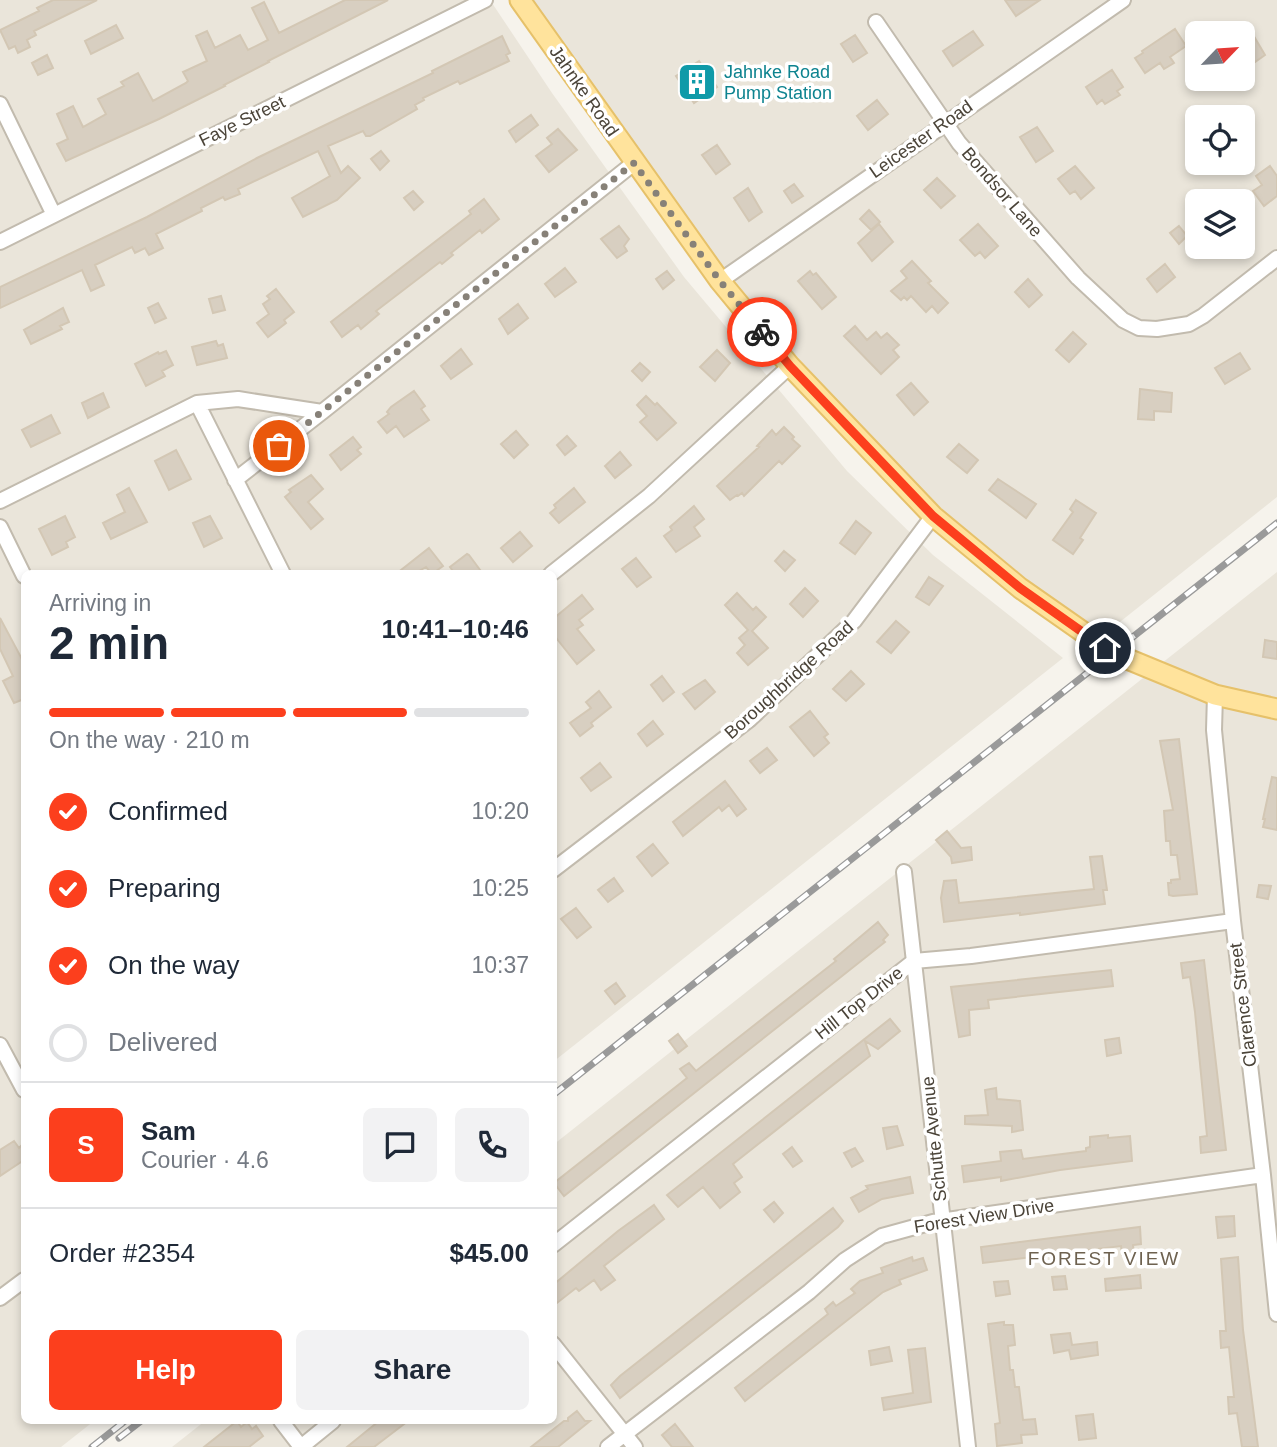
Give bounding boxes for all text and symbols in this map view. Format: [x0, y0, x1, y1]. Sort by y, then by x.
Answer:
north arrow [1185, 21, 1255, 91]
map controls [1185, 21, 1255, 259]
street label: Jahnke Road [545, 42, 623, 140]
building icon: Jahnke Road Pump Station [676, 61, 718, 103]
place label: Jahnke Road Pump Station [724, 62, 832, 103]
street label: Faye Street [196, 92, 288, 150]
street label: Leicester Road [866, 96, 976, 182]
button: locate [1185, 105, 1255, 175]
street label: Bondsor Lane [958, 143, 1046, 241]
button: layers [1185, 189, 1255, 259]
courier [727, 297, 797, 367]
icon: bike [743, 313, 781, 351]
pin [249, 416, 309, 476]
icon: bag [260, 427, 298, 465]
text: Arriving in [49, 590, 151, 616]
text: 10:41–10:46 [382, 614, 529, 644]
text: 2 min [49, 617, 169, 669]
street label: Boroughbridge Road [721, 617, 857, 743]
pin [1075, 618, 1135, 678]
icon: home [1086, 629, 1124, 667]
text: On the way · 210 m [49, 727, 250, 753]
icon: check [49, 793, 87, 831]
text: Confirmed [108, 796, 228, 826]
text: 10:20 [471, 798, 529, 824]
icon: check [49, 870, 87, 908]
text: Preparing [108, 873, 221, 903]
text: 10:25 [471, 875, 529, 901]
street label: Clarence Street [1225, 942, 1261, 1068]
icon: check [49, 947, 87, 985]
text: On the way [108, 950, 240, 980]
text: 10:37 [471, 952, 529, 978]
street label: Hill Top Drive [811, 963, 907, 1043]
text: Delivered [108, 1027, 218, 1057]
street label: Schutte Avenue [917, 1075, 951, 1203]
button: chat [363, 1108, 437, 1182]
button: phone [455, 1108, 529, 1182]
text: Sam [141, 1116, 196, 1146]
text: S [77, 1130, 95, 1160]
text: Courier · 4.6 [141, 1147, 269, 1173]
street label: Forest View Drive [912, 1195, 1056, 1237]
text: Order #2354 [49, 1238, 195, 1268]
text: $45.00 [449, 1238, 529, 1268]
district label: FOREST VIEW [1028, 1248, 1180, 1269]
button: Help [49, 1330, 282, 1410]
button: Share [296, 1330, 529, 1410]

